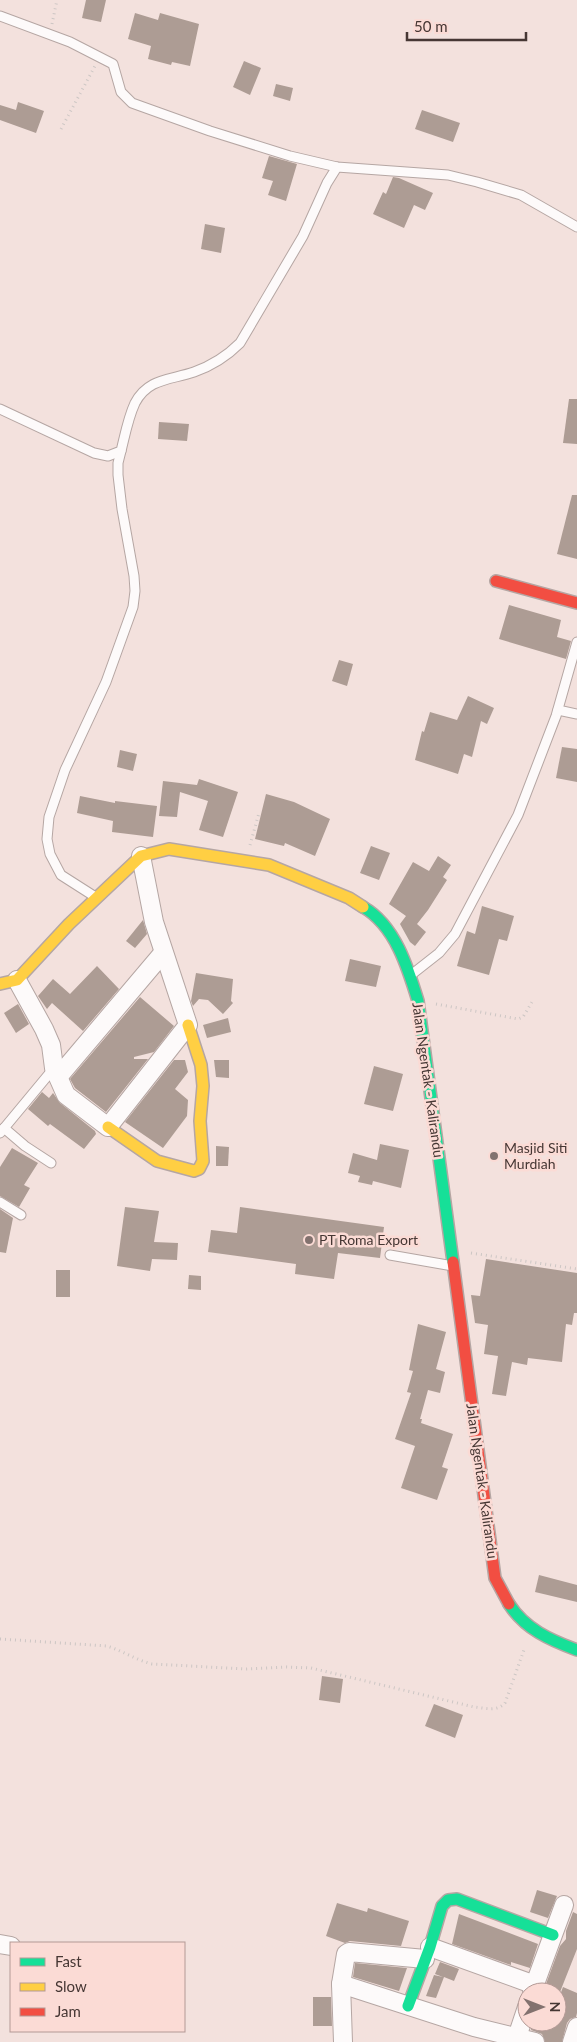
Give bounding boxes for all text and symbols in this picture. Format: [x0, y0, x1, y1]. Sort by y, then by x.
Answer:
scale bar [407, 10, 526, 42]
text: 50 m [414, 17, 448, 35]
street label: Jalan Ngentak - Kalirandu [409, 1001, 448, 1159]
place label: Masjid Siti Murdiah [504, 1139, 567, 1172]
marker: Masjid Siti Murdiah [488, 1150, 500, 1162]
place label: PT Roma Export [319, 1231, 418, 1248]
marker: PT Roma Export [303, 1234, 315, 1246]
street label: Jalan Ngentak - Kalirandu [463, 1402, 502, 1560]
legend [10, 1942, 185, 2032]
text: Fast [55, 1952, 82, 1970]
text: Slow [55, 1977, 87, 1995]
north arrow [517, 1982, 567, 2032]
text: Jam [55, 2002, 81, 2020]
text: N [547, 2002, 564, 2012]

